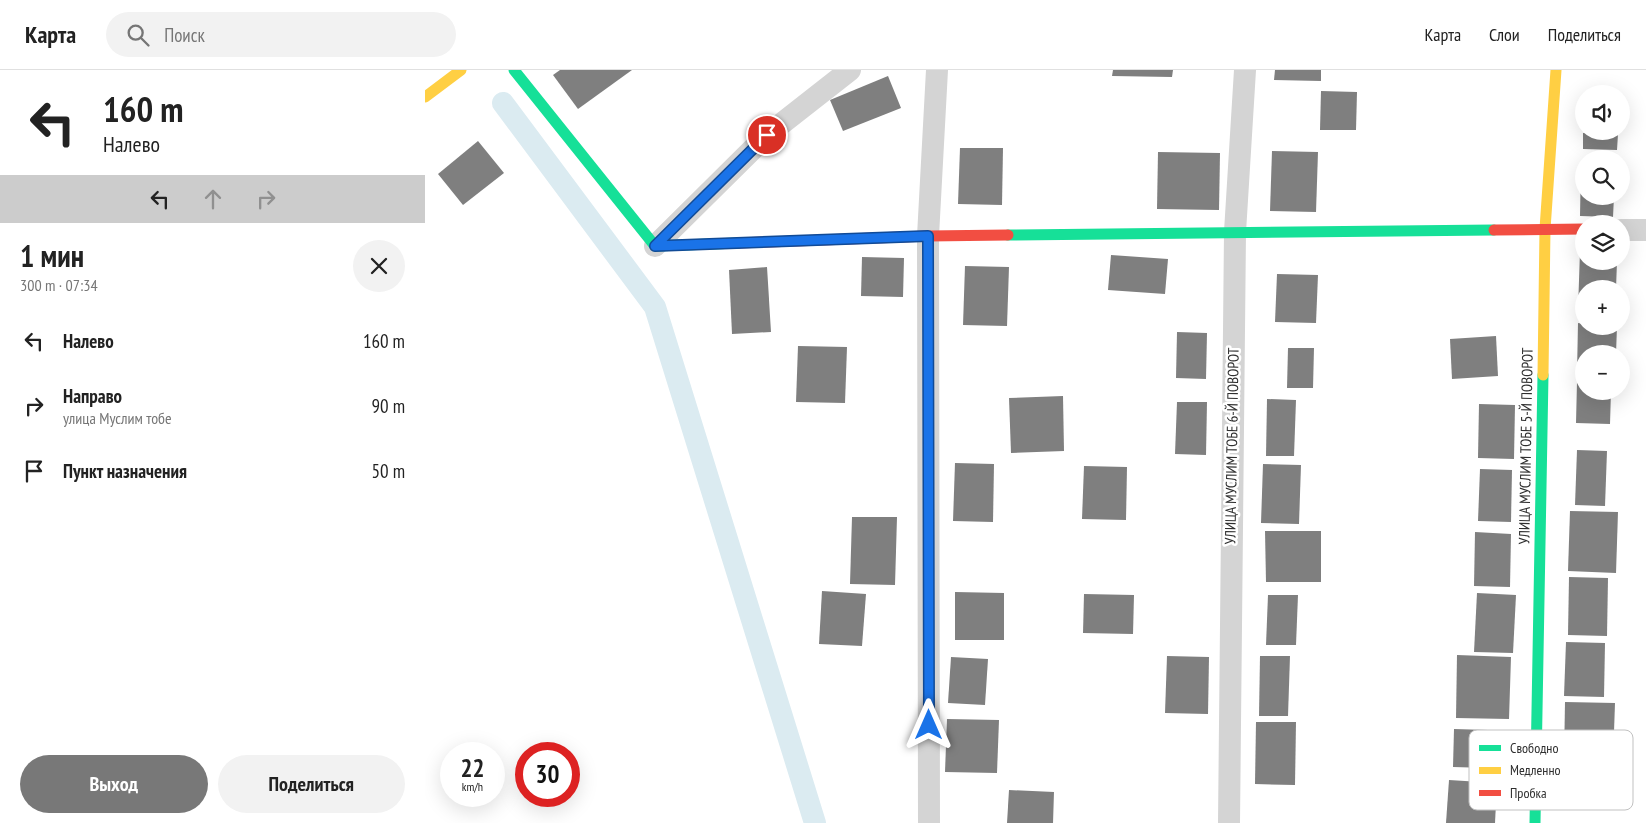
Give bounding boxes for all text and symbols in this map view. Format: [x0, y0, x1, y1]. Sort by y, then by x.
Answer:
search box [106, 12, 456, 57]
text: Карта [25, 19, 76, 50]
icon: search [124, 21, 152, 49]
text: Поиск [164, 23, 205, 47]
text: Карта [1424, 23, 1461, 46]
text: Слои [1489, 23, 1520, 46]
text: Поделиться [1548, 23, 1621, 46]
map controls [1575, 85, 1630, 400]
button: sound [1575, 85, 1630, 140]
text: 160 m [103, 86, 184, 132]
icon: left [20, 90, 85, 155]
pin [746, 114, 788, 156]
icon: arrive [753, 121, 781, 149]
text: Налево [103, 130, 160, 158]
button: search [1575, 150, 1630, 205]
icon: left [146, 185, 174, 213]
icon: ahead [199, 185, 227, 213]
icon: right [252, 185, 280, 213]
button: layers [1575, 215, 1630, 270]
text: 1 мин [20, 236, 84, 275]
button: close [353, 240, 405, 292]
text: 300 m · 07:34 [20, 275, 98, 295]
button: + [1575, 280, 1630, 335]
icon: left [20, 327, 48, 355]
text: Налево [63, 329, 114, 353]
text: 160 m [363, 329, 405, 353]
button: − [1575, 345, 1630, 400]
street label: УЛИЦА МУСЛИМ ТОБЕ 6-Й ПОВОРОТ [1220, 347, 1243, 545]
street label: УЛИЦА МУСЛИМ ТОБЕ 5-Й ПОВОРОТ [1514, 347, 1537, 545]
text: Направо [63, 384, 122, 408]
icon: right [20, 392, 48, 420]
text: 90 m [372, 394, 405, 418]
text: улица Муслим тобе [63, 408, 172, 428]
icon: arrive [20, 457, 48, 485]
text: Пункт назначения [63, 459, 187, 483]
text: 50 m [372, 459, 405, 483]
position arrow [902, 698, 954, 750]
legend [1469, 730, 1633, 810]
text: Свободно [1510, 739, 1558, 757]
speed limit sign: 30 [515, 742, 580, 807]
text: 22 [461, 752, 484, 784]
button: Выход [20, 755, 208, 813]
button: Поделиться [218, 755, 405, 813]
text: Медленно [1510, 761, 1561, 779]
text: km/h [462, 779, 483, 794]
text: Пробка [1510, 784, 1547, 802]

